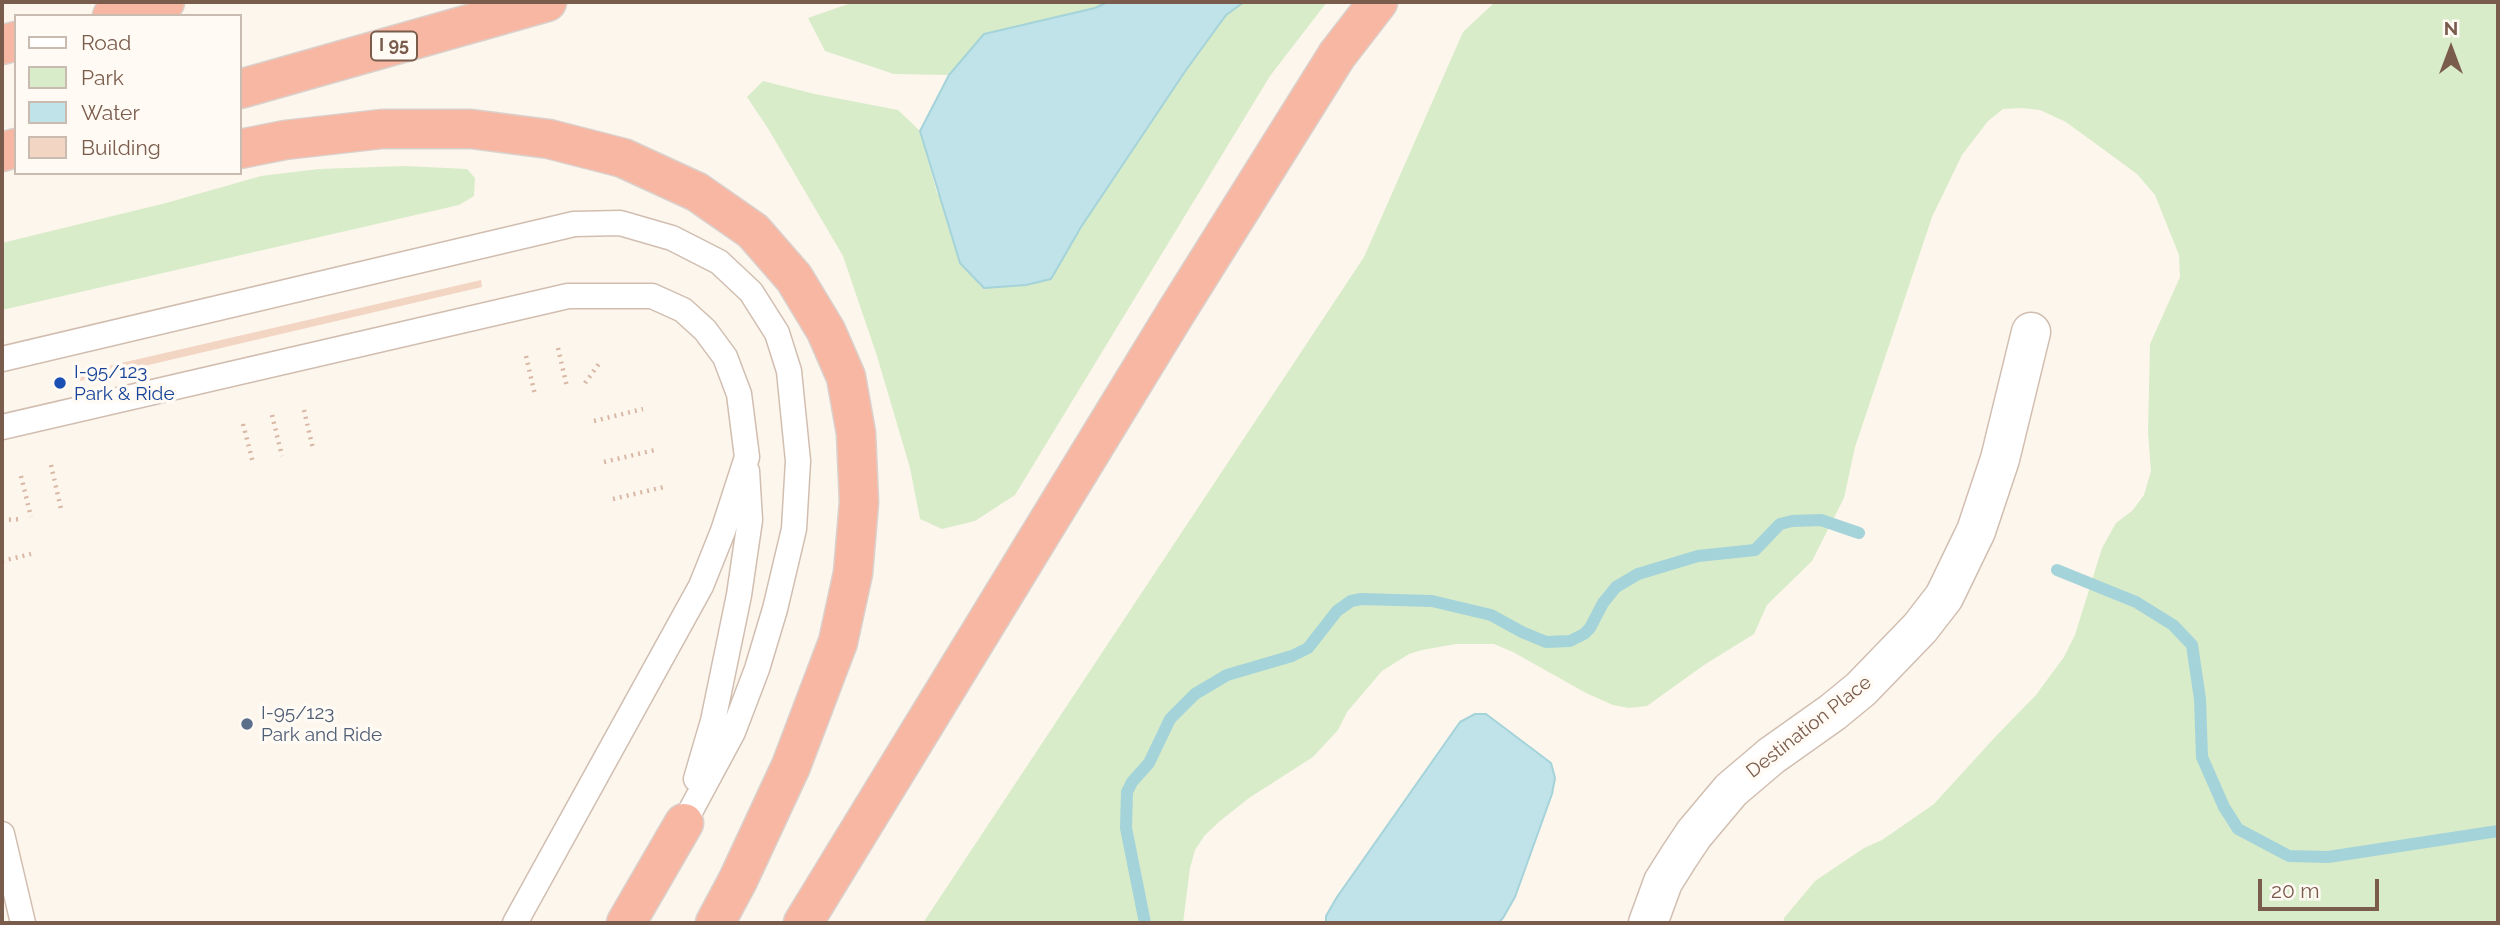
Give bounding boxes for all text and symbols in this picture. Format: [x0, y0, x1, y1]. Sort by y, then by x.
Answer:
legend [14, 14, 242, 175]
north arrow [2416, 14, 2486, 84]
text: N [2444, 17, 2458, 39]
text: Road [81, 30, 131, 55]
road number: I 95 [371, 32, 417, 60]
text: Park [81, 65, 124, 90]
text: Water [81, 100, 140, 125]
text: Building [81, 135, 161, 160]
place label: I-95/123 Park & Ride [74, 361, 175, 405]
marker: I-95/123 Park & Ride [52, 375, 68, 391]
street label: Destination Place [1742, 671, 1876, 783]
place label: I-95/123 Park and Ride [261, 702, 382, 746]
marker: I-95/123 Park and Ride [239, 716, 255, 732]
scale bar [2262, 866, 2383, 910]
text: 20 m [2271, 878, 2319, 903]

